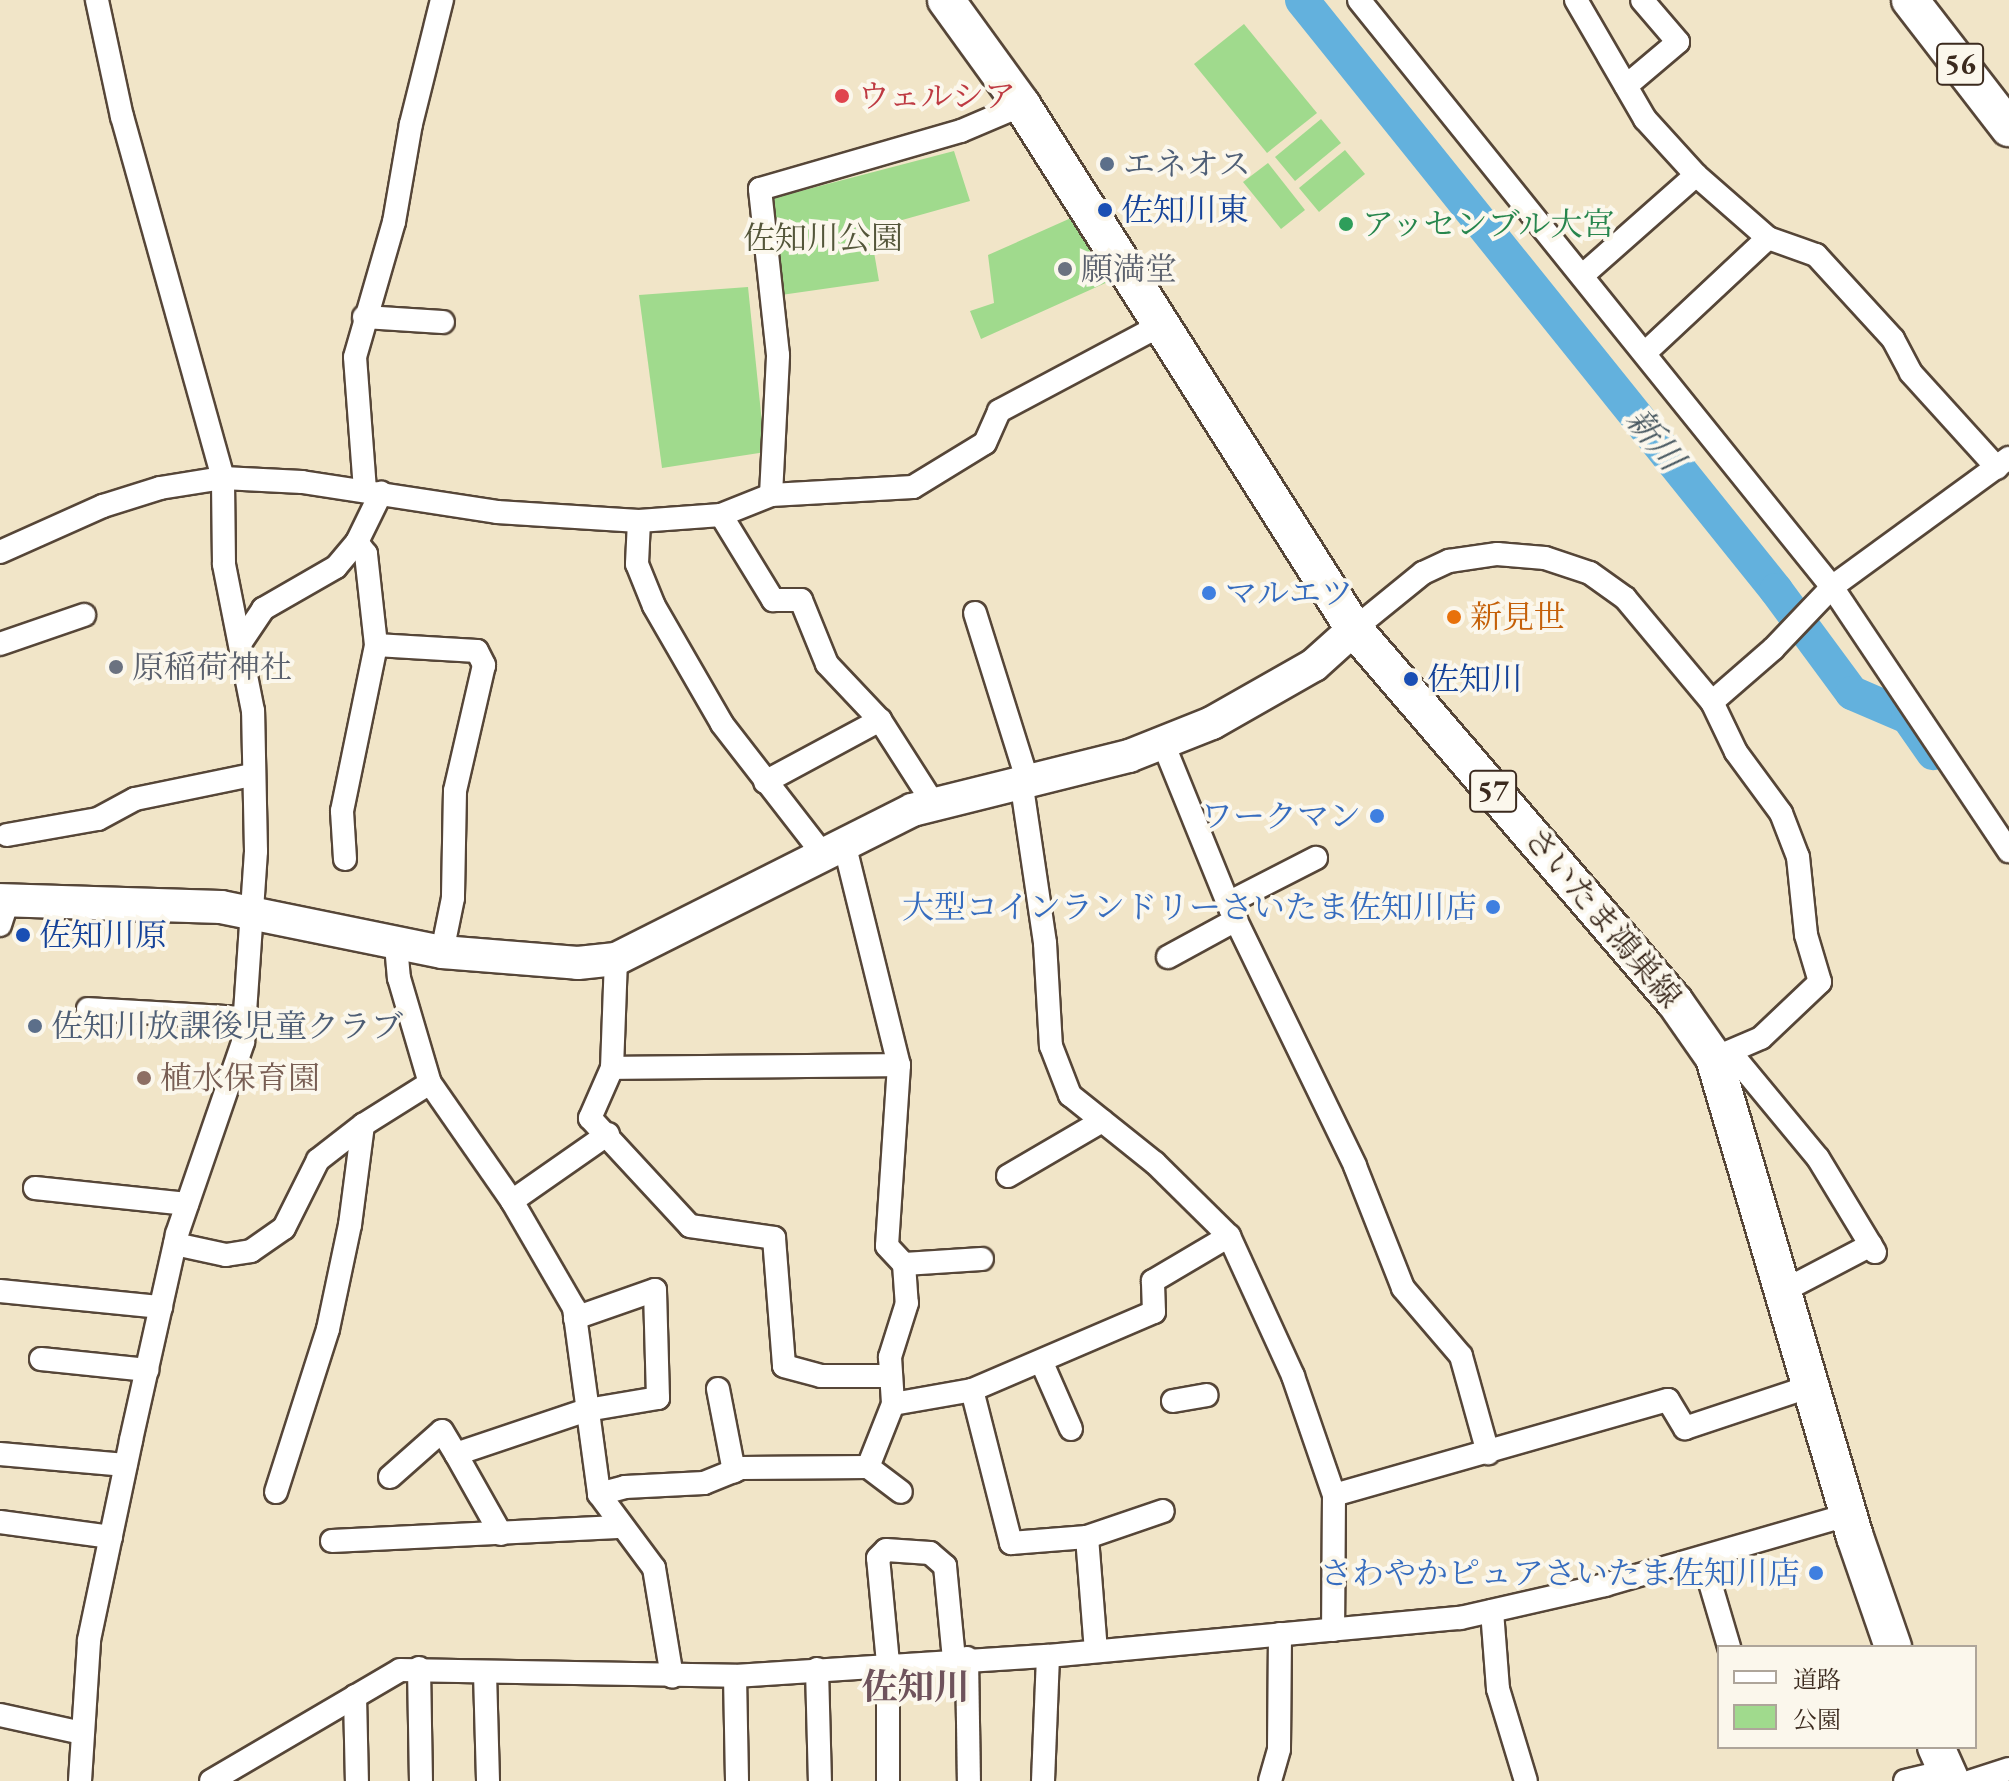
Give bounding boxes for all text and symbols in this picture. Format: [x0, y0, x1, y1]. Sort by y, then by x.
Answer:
road number: 56 [1936, 38, 1984, 90]
place label: ウェルシア [858, 77, 1018, 115]
marker: ウェルシア [833, 87, 851, 105]
place label: エネオス [1123, 145, 1251, 183]
marker: エネオス [1098, 155, 1116, 173]
place label: 佐知川東 [1121, 191, 1249, 229]
marker: 佐知川東 [1096, 201, 1114, 219]
place label: アッセンブル大宮 [1362, 205, 1618, 243]
marker: アッセンブル大宮 [1337, 215, 1355, 233]
park label: 佐知川公園 [743, 219, 903, 257]
place label: 願満堂 [1081, 250, 1177, 288]
marker: 願満堂 [1056, 260, 1074, 278]
water label: 新川 [1618, 400, 1692, 478]
place label: マルエツ [1225, 574, 1353, 612]
marker: マルエツ [1200, 584, 1218, 602]
place label: 新見世 [1470, 598, 1566, 636]
marker: 新見世 [1445, 608, 1463, 626]
place label: 原稲荷神社 [132, 648, 292, 686]
marker: 原稲荷神社 [107, 658, 125, 676]
place label: 佐知川 [1427, 660, 1523, 698]
marker: 佐知川 [1402, 670, 1420, 688]
road number: 57 [1469, 765, 1517, 817]
place label: ワークマン [1201, 797, 1361, 835]
marker: ワークマン [1368, 807, 1386, 825]
street label: さいたま鴻巣線 [1516, 820, 1690, 1016]
place label: 大型コインランドリーさいたま佐知川店 [901, 888, 1477, 926]
marker: 大型コインランドリーさいたま佐知川店 [1484, 898, 1502, 916]
place label: 佐知川原 [39, 916, 167, 954]
marker: 佐知川原 [14, 926, 32, 944]
place label: 佐知川放課後児童クラブ [51, 1007, 403, 1045]
marker: 佐知川放課後児童クラブ [26, 1017, 44, 1035]
place label: 植水保育園 [160, 1059, 320, 1097]
marker: 植水保育園 [135, 1069, 153, 1087]
place label: さわやかピュアさいたま佐知川店 [1320, 1554, 1800, 1592]
marker: さわやかピュアさいたま佐知川店 [1807, 1564, 1825, 1582]
legend [1717, 1645, 1977, 1749]
text: 道路 [1793, 1664, 1841, 1695]
district label: 佐知川 [862, 1665, 970, 1709]
text: 公園 [1793, 1704, 1841, 1735]

